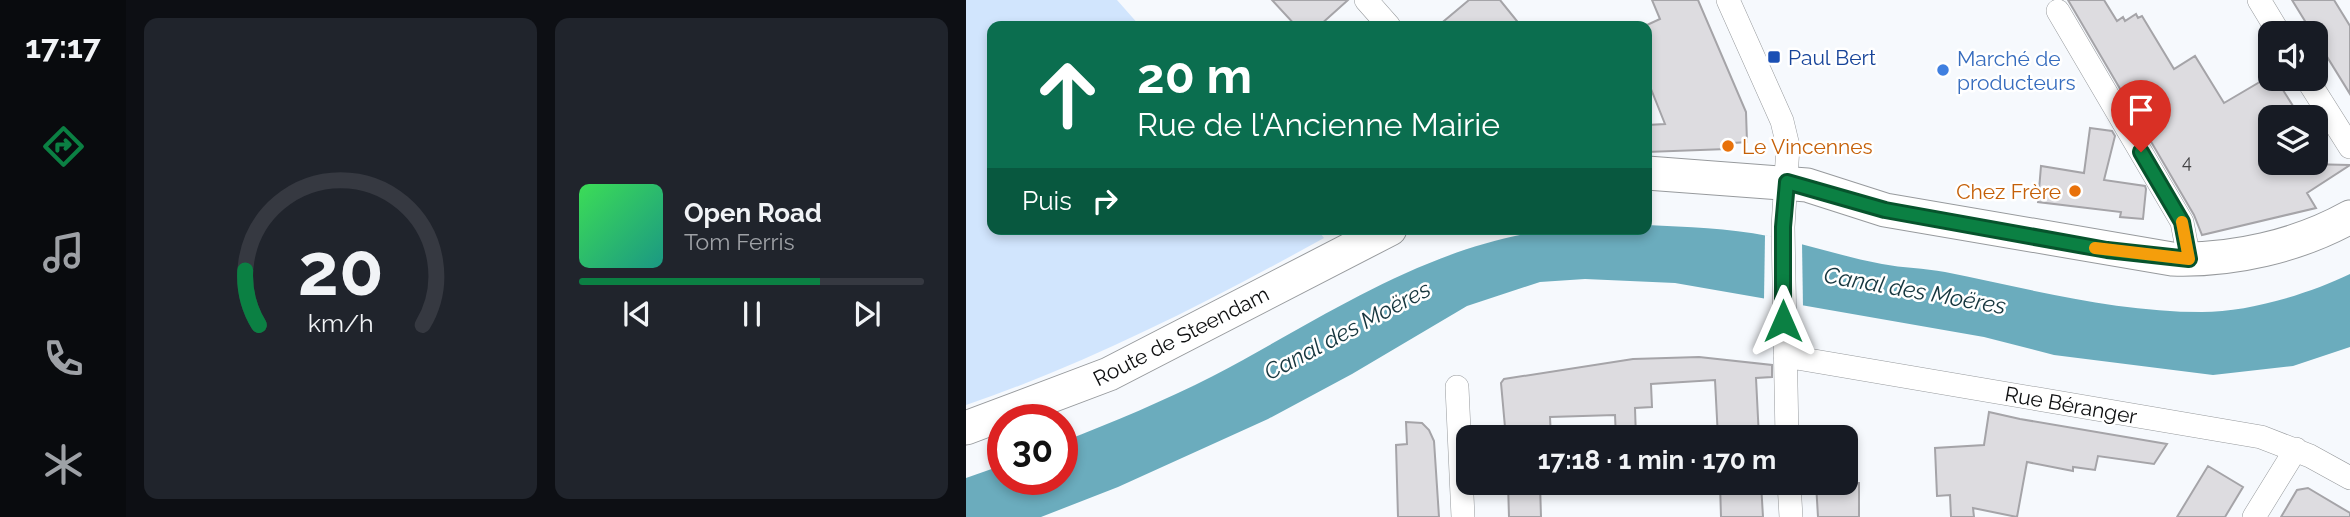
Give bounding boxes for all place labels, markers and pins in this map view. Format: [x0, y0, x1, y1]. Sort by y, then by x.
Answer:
place label: Paul Bert [1788, 45, 1876, 70]
place label: Marché de producteurs [1957, 46, 2076, 95]
marker: Paul Bert [1766, 49, 1782, 65]
marker: Marché de producteurs [1935, 62, 1951, 78]
pin [2111, 80, 2171, 152]
place label: Le Vincennes [1742, 134, 1873, 159]
marker: Le Vincennes [1720, 138, 1736, 154]
place label: Chez Frère [1956, 179, 2061, 204]
marker: Chez Frère [2067, 183, 2083, 199]

